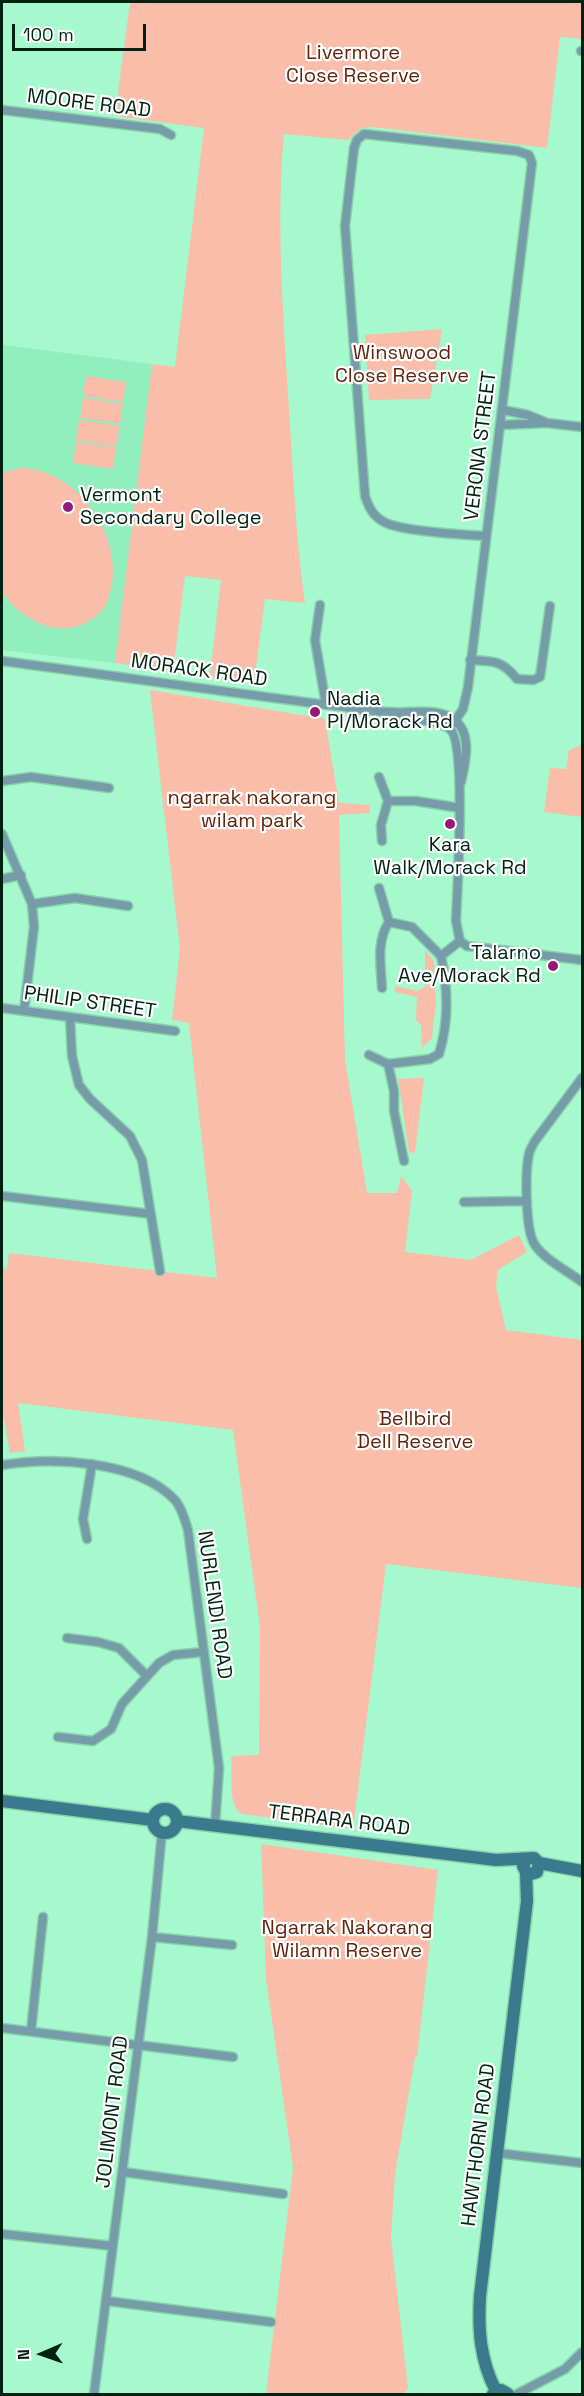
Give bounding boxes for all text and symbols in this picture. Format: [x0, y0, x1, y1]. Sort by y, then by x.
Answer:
scale bar [15, 12, 148, 50]
text: 100 m [23, 23, 74, 46]
park label: Livermore Close Reserve [286, 42, 420, 89]
street label: MOORE ROAD [26, 84, 152, 124]
park label: Winswood Close Reserve [335, 342, 469, 389]
street label: VERONA STREET [460, 370, 502, 522]
place label: Vermont Secondary College [80, 484, 261, 531]
marker: Vermont Secondary College [61, 500, 75, 514]
street label: MORACK ROAD [129, 650, 269, 692]
place label: Nadia Pl/Morack Rd [327, 688, 453, 735]
marker: Nadia Pl/Morack Rd [308, 705, 322, 719]
park label: ngarrak nakorang wilam park [168, 787, 336, 834]
marker: Kara Walk/Morack Rd [443, 817, 457, 831]
place label: Kara Walk/Morack Rd [373, 834, 527, 881]
place label: Talarno Ave/Morack Rd [398, 942, 541, 989]
marker: Talarno Ave/Morack Rd [546, 959, 560, 973]
street label: PHILIP STREET [22, 982, 158, 1024]
park label: Bellbird Dell Reserve [357, 1408, 473, 1455]
street label: NURLENDI ROAD [192, 1529, 236, 1681]
street label: TERRARA ROAD [267, 1800, 411, 1842]
park label: Ngarrak Nakorang Wilamn Reserve [262, 1917, 432, 1964]
street label: JOLIMONT ROAD [92, 2034, 134, 2190]
street label: HAWTHORN ROAD [457, 2062, 501, 2228]
north arrow [12, 2324, 72, 2384]
text: N [13, 2349, 34, 2360]

